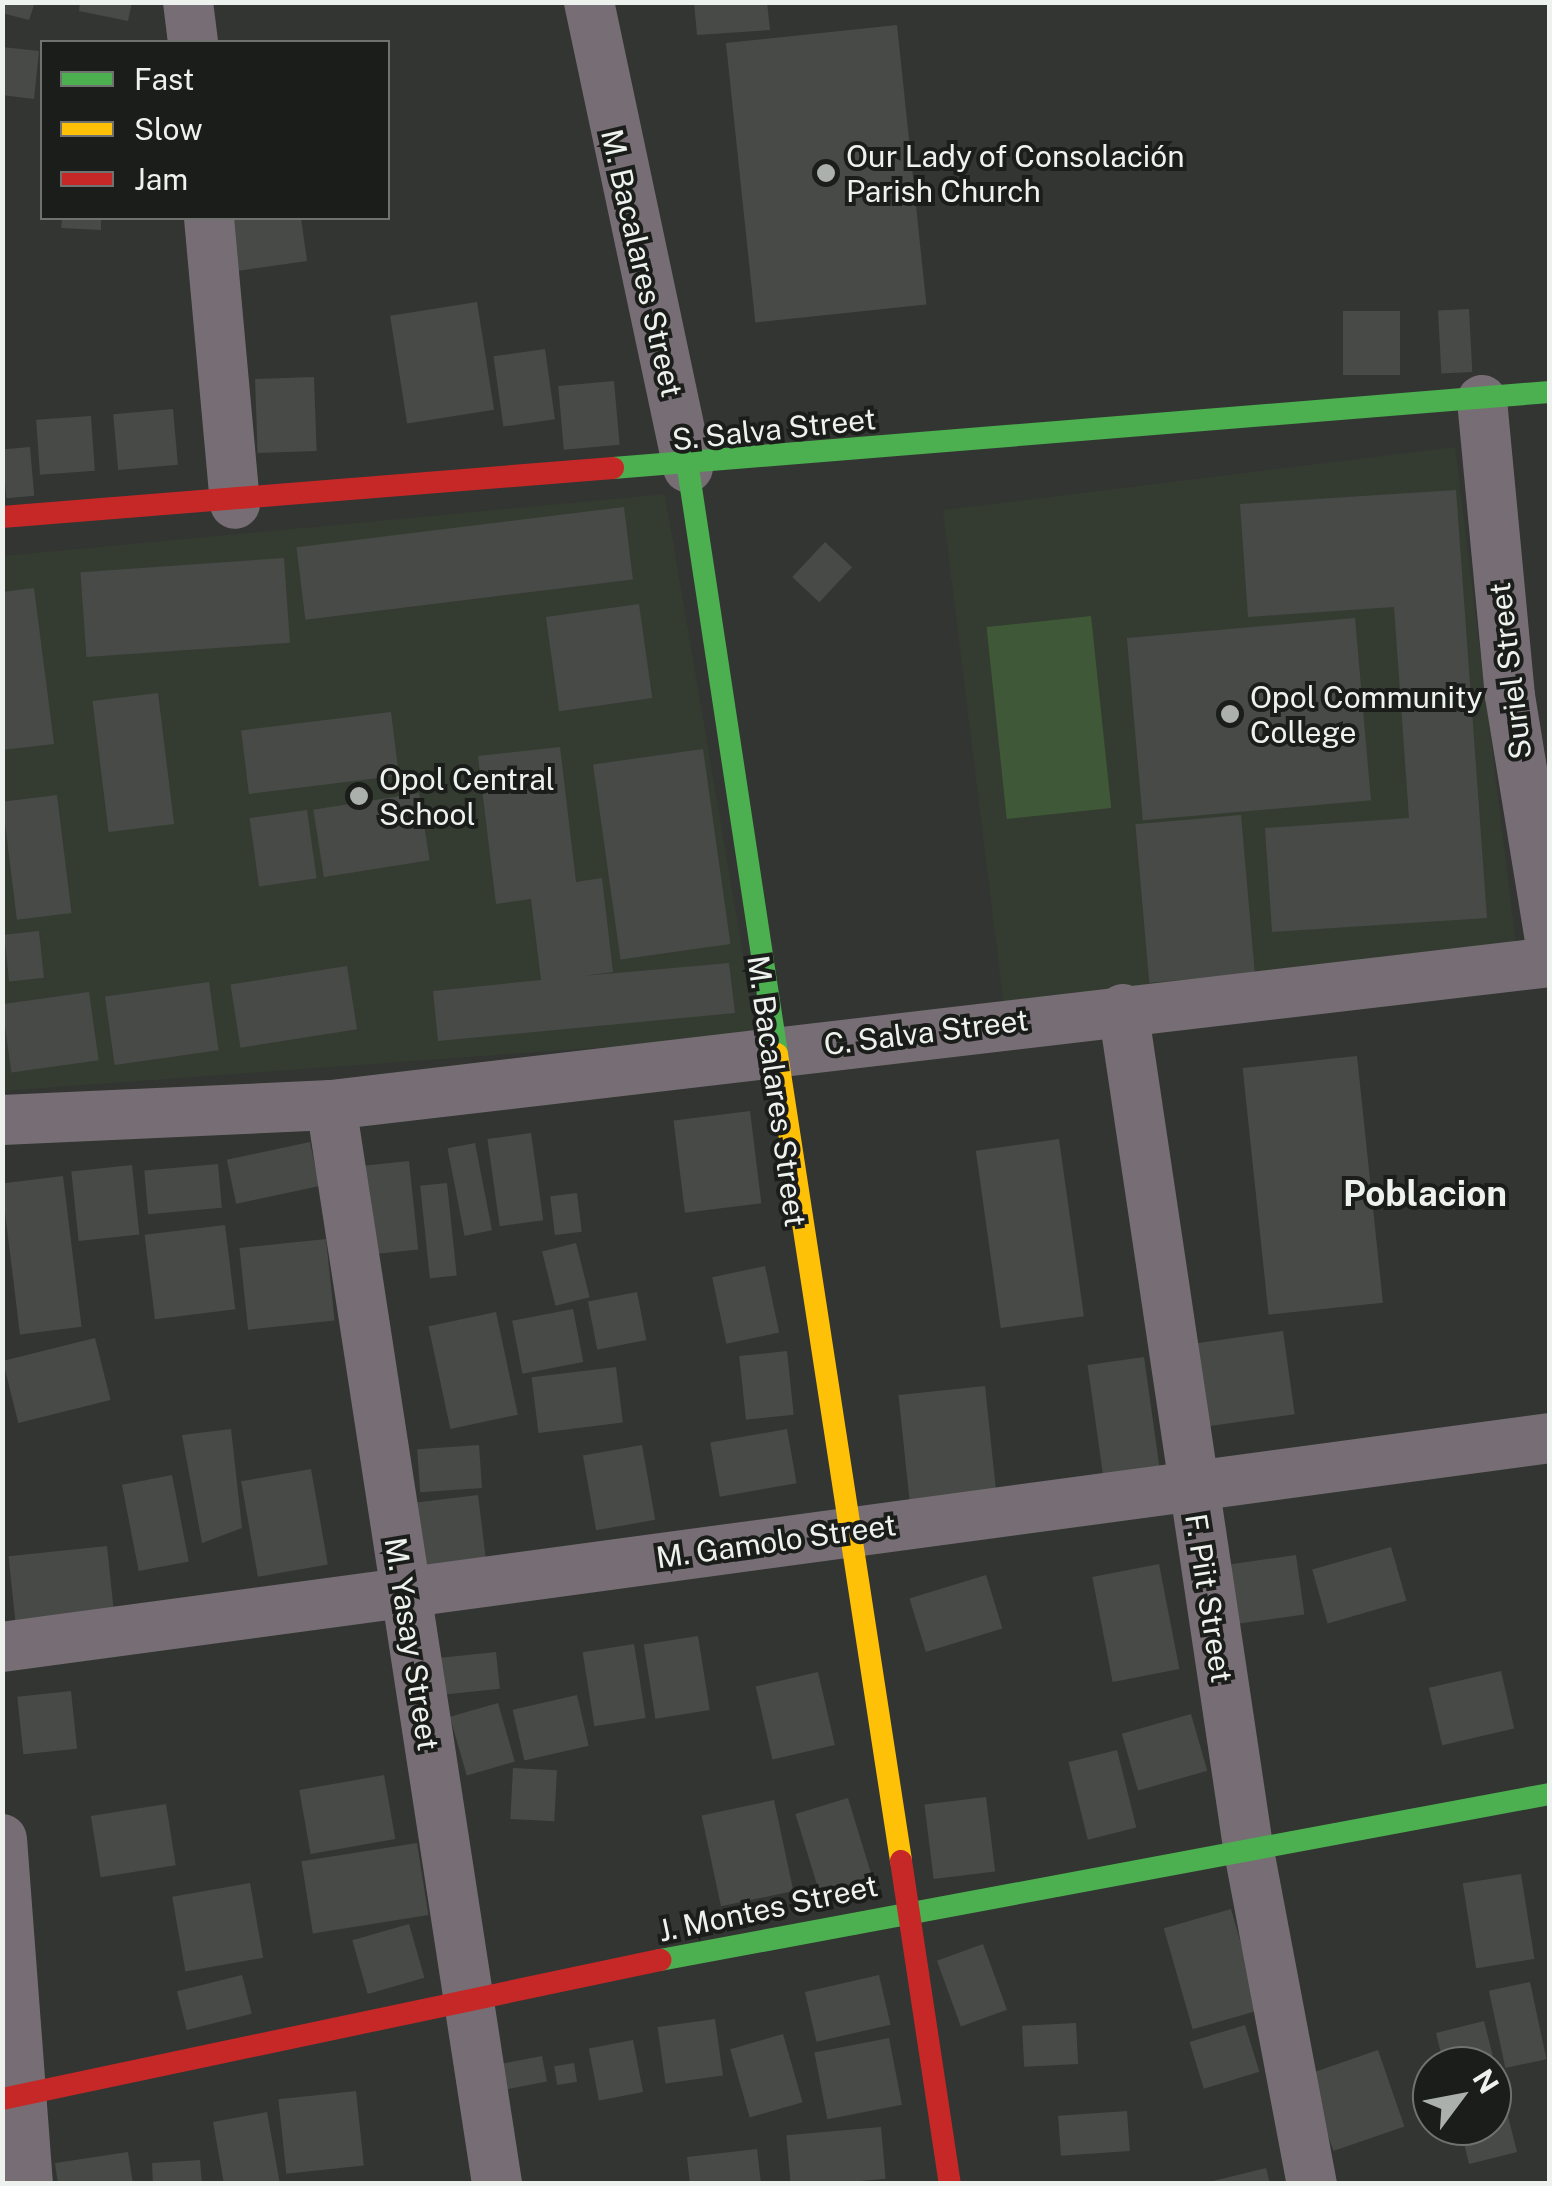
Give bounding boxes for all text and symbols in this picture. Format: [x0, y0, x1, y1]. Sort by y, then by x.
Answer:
legend [40, 40, 390, 220]
text: Fast [134, 61, 194, 97]
text: Slow [134, 111, 203, 147]
street label: M. Bacalares Street [594, 125, 690, 401]
place label: Our Lady of Consolación Parish Church [846, 138, 1185, 208]
text: Jam [134, 161, 188, 197]
marker: Our Lady of Consolación Parish Church [815, 162, 837, 184]
street label: S. Salva Street [670, 400, 878, 458]
street label: Suriel Street [1481, 581, 1539, 761]
place label: Opol Community College [1250, 679, 1483, 750]
marker: Opol Community College [1219, 703, 1241, 725]
place label: Opol Central School [379, 761, 555, 832]
marker: Opol Central School [348, 785, 370, 807]
street label: M. Bacalares Street [740, 953, 814, 1229]
street label: C. Salva Street [822, 1002, 1030, 1062]
district label: Poblacion [1343, 1173, 1507, 1215]
street label: M. Gamolo Street [654, 1506, 898, 1576]
street label: F. Piit Street [1178, 1511, 1240, 1685]
street label: M. Yasay Street [377, 1535, 447, 1753]
street label: J. Montes Street [655, 1867, 881, 1949]
north arrow [1412, 2046, 1512, 2146]
text: N [1466, 2063, 1506, 2099]

